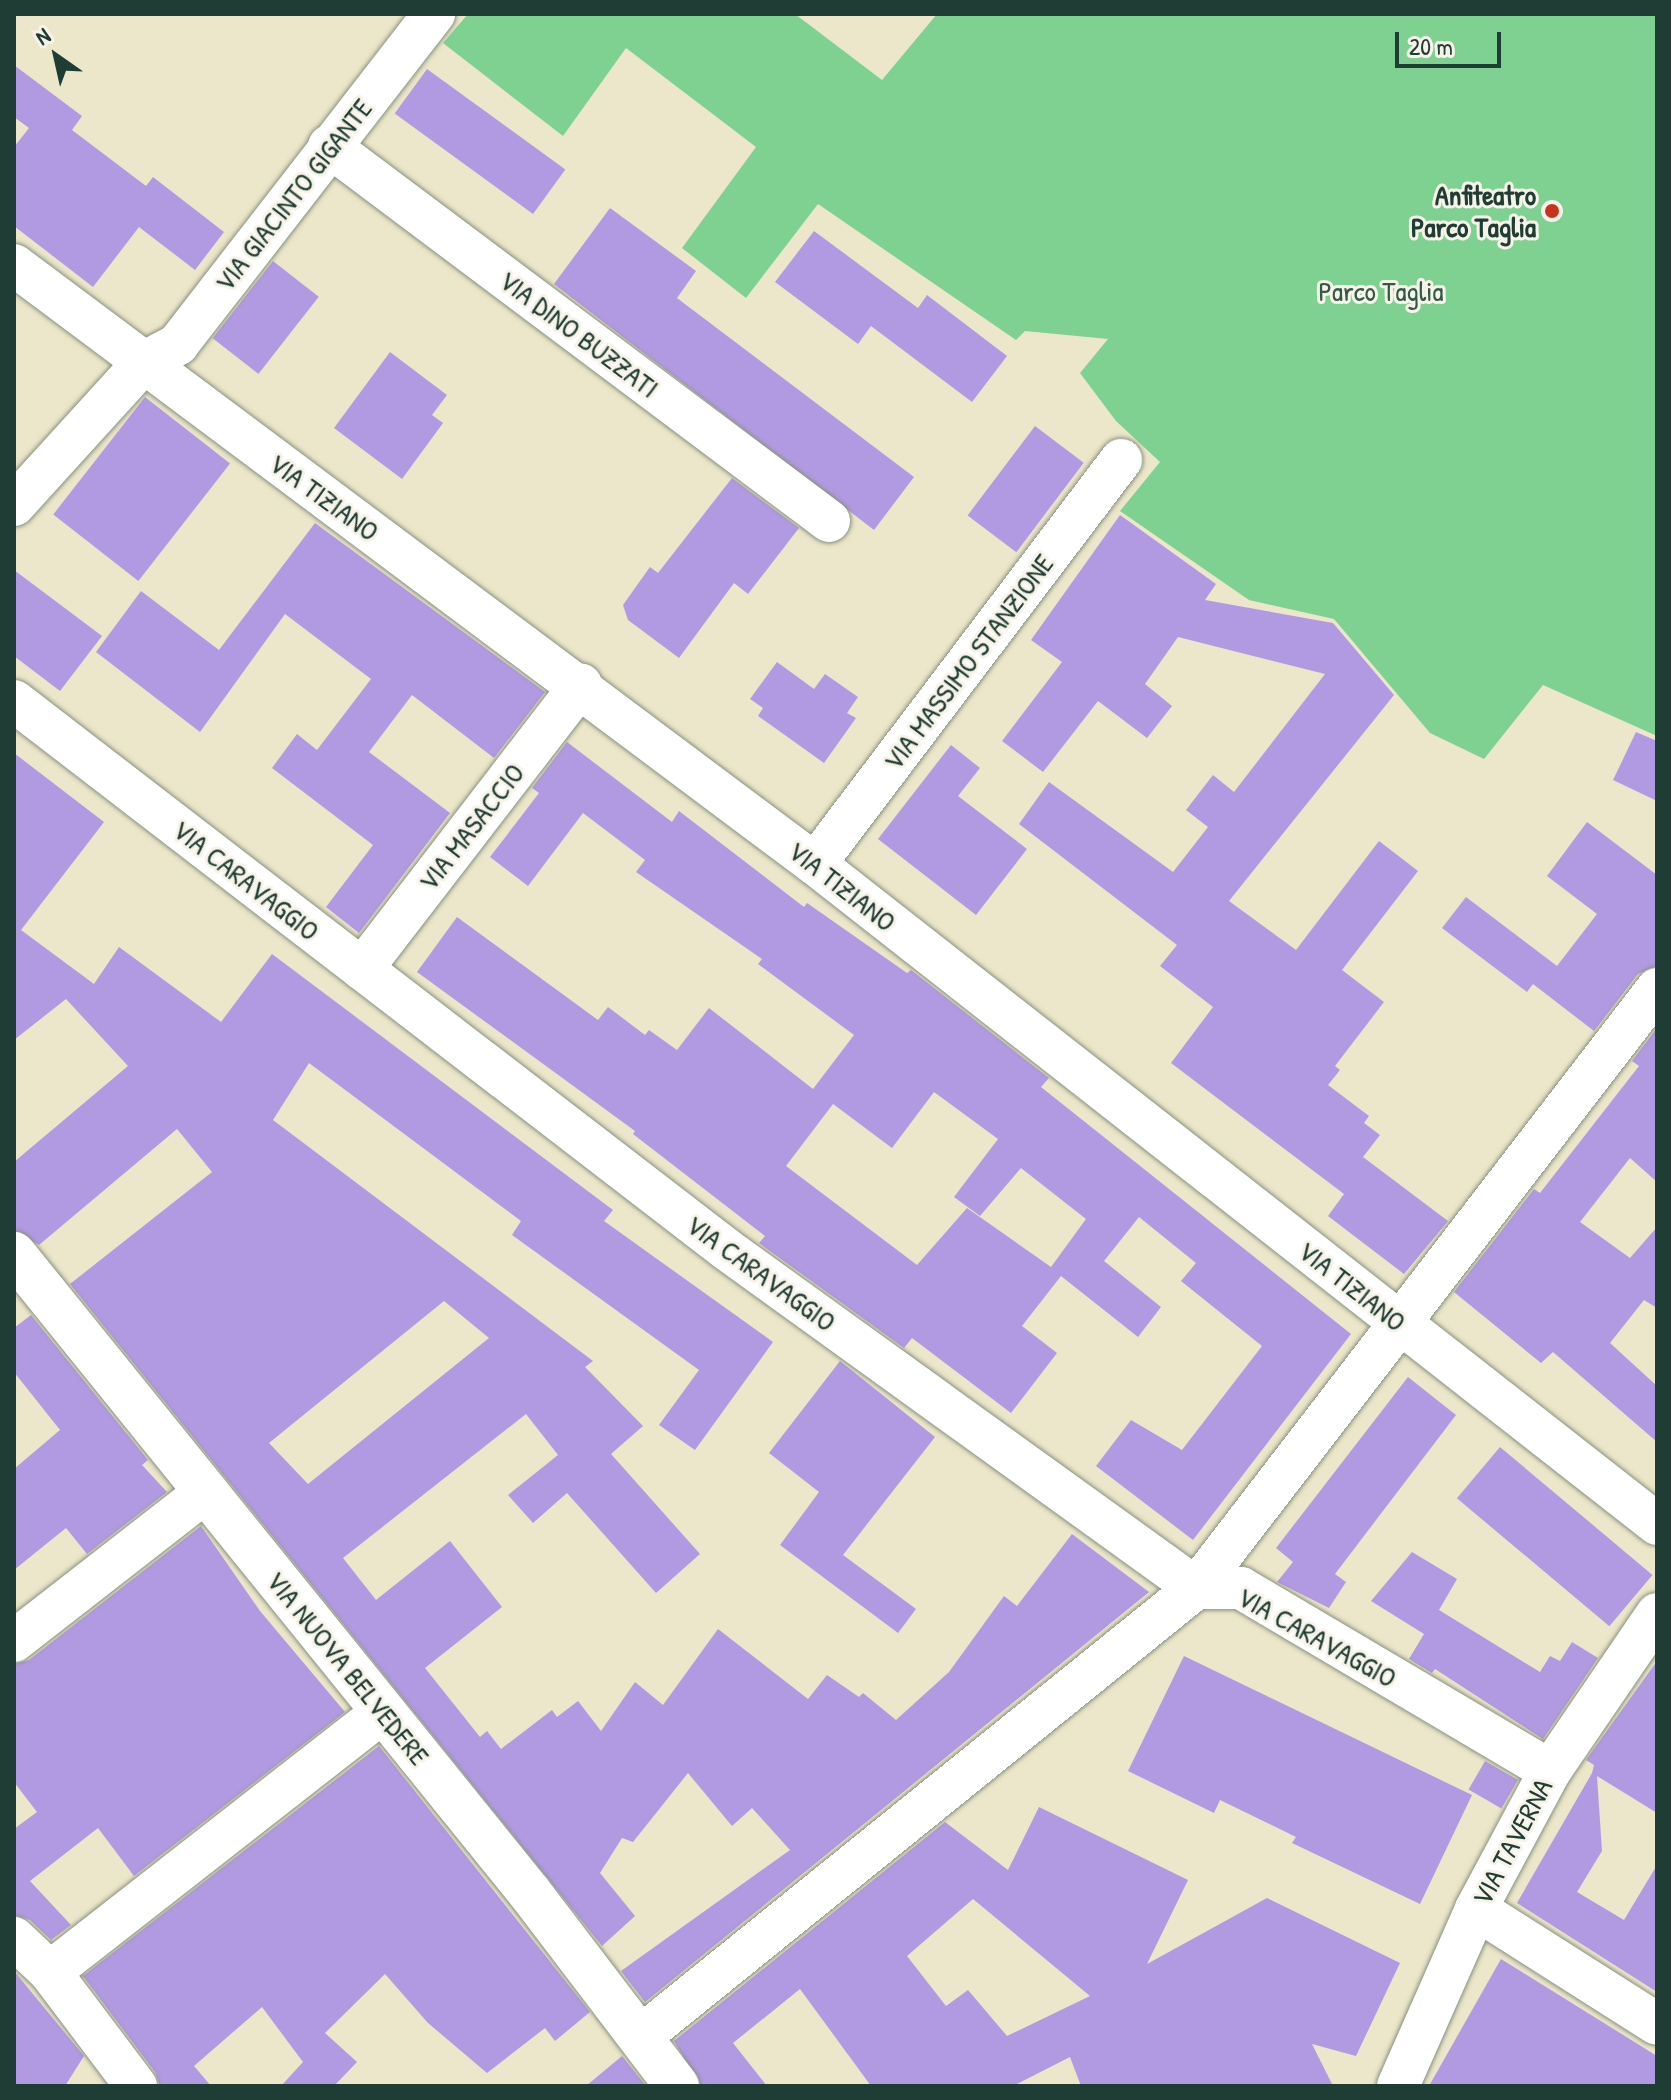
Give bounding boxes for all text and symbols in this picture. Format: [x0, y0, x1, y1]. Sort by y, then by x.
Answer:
north arrow [16, 16, 96, 96]
scale bar [1399, 16, 1505, 66]
text: N [29, 20, 56, 52]
text: 20 m [1409, 30, 1453, 62]
street label: VIA GIACINTO GIGANTE [207, 92, 379, 298]
place label: Anfiteatro Parco Taglia [1411, 178, 1536, 244]
marker: Anfiteatro Parco Taglia [1543, 202, 1561, 220]
street label: VIA DINO BUZZATI [493, 263, 665, 405]
park label: Parco Taglia [1318, 274, 1444, 308]
street label: VIA TIZIANO [263, 446, 385, 548]
street label: VIA MASSIMO STANZIONE [876, 547, 1060, 777]
street label: VIA MASACCIO [411, 757, 531, 897]
street label: VIA CARAVAGGIO [166, 813, 326, 947]
street label: VIA TIZIANO [782, 834, 902, 938]
street label: VIA CARAVAGGIO [680, 1208, 842, 1338]
street label: VIA TIZIANO [1292, 1234, 1412, 1338]
street label: VIA NUOVA BELVEDERE [259, 1564, 437, 1772]
street label: VIA CARAVAGGIO [1232, 1580, 1402, 1694]
street label: VIA TAVERNA [1465, 1773, 1559, 1911]

